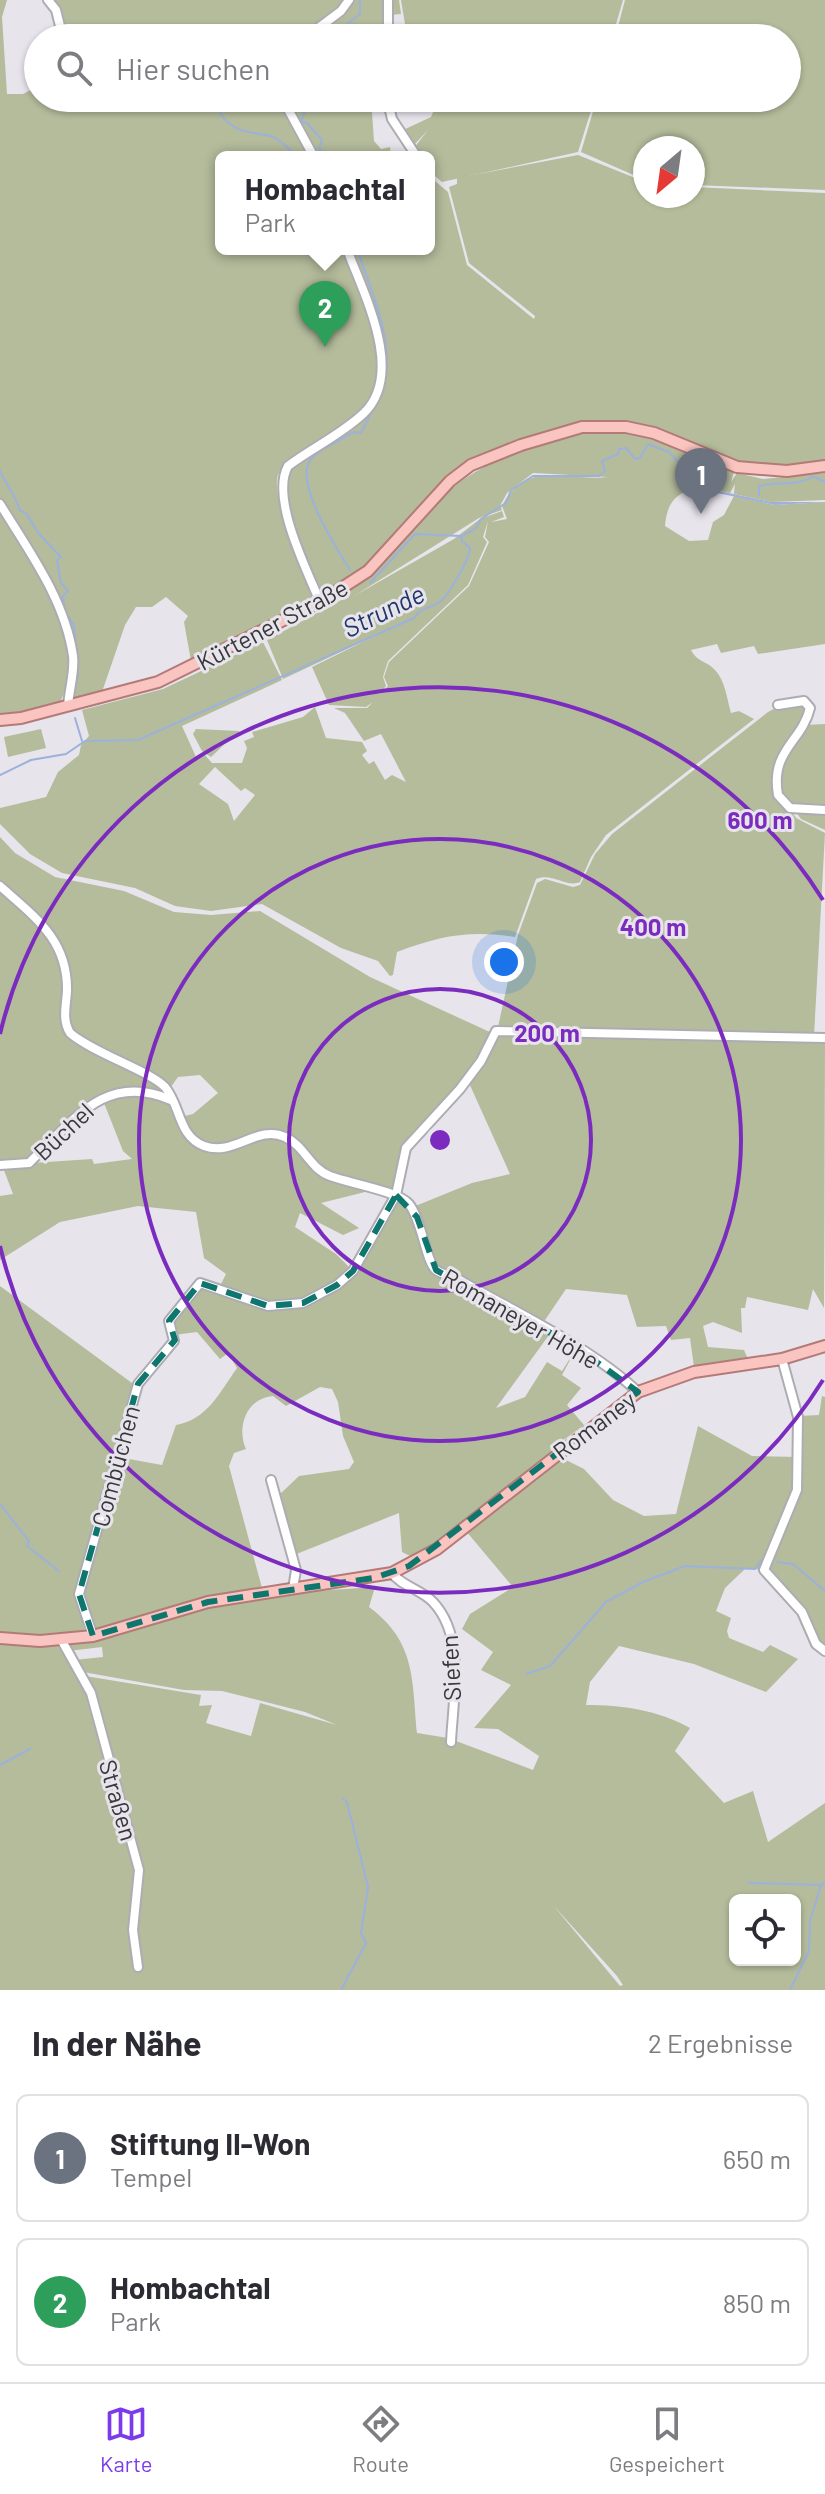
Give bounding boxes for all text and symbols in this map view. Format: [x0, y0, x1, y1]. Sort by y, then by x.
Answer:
search box [24, 24, 801, 112]
icon: search [52, 46, 96, 90]
text: Hier suchen [116, 50, 270, 86]
north arrow [633, 136, 705, 208]
popup [215, 151, 435, 255]
text: Hombachtal [245, 170, 405, 206]
text: Park [245, 206, 296, 237]
pin: 2 [299, 281, 351, 347]
pin: 1 [675, 448, 727, 514]
street label: Kürtener Straße [192, 572, 352, 676]
water label: Strunde [337, 577, 429, 643]
text: 600 m [727, 805, 793, 834]
text: 400 m [620, 912, 686, 941]
your location [484, 942, 524, 982]
text: 200 m [514, 1018, 580, 1047]
street label: Büchel [27, 1096, 99, 1166]
centre of rings [426, 1126, 454, 1154]
street label: Romaneyer Höhe [437, 1261, 605, 1375]
street label: Romaney [547, 1384, 641, 1466]
street label: Combüchen [85, 1402, 145, 1530]
street label: Siefen [434, 1634, 466, 1702]
street label: Straßen [94, 1756, 144, 1844]
map controls [729, 1894, 801, 1966]
button: locate [729, 1894, 801, 1966]
text: In der Nähe [32, 2022, 202, 2063]
text: 2 Ergebnisse [648, 2027, 793, 2058]
text: Stiftung Il-Won [110, 2125, 310, 2161]
text: 1 [55, 2143, 65, 2174]
text: 650 m [723, 2143, 791, 2174]
text: Tempel [110, 2161, 192, 2192]
text: Hombachtal [110, 2269, 270, 2305]
text: 2 [53, 2287, 67, 2318]
text: 850 m [723, 2287, 791, 2318]
text: Park [110, 2305, 161, 2336]
tab: Karte [100, 2402, 152, 2476]
tab: Route [352, 2402, 409, 2476]
tab: Gespeichert [609, 2402, 725, 2476]

